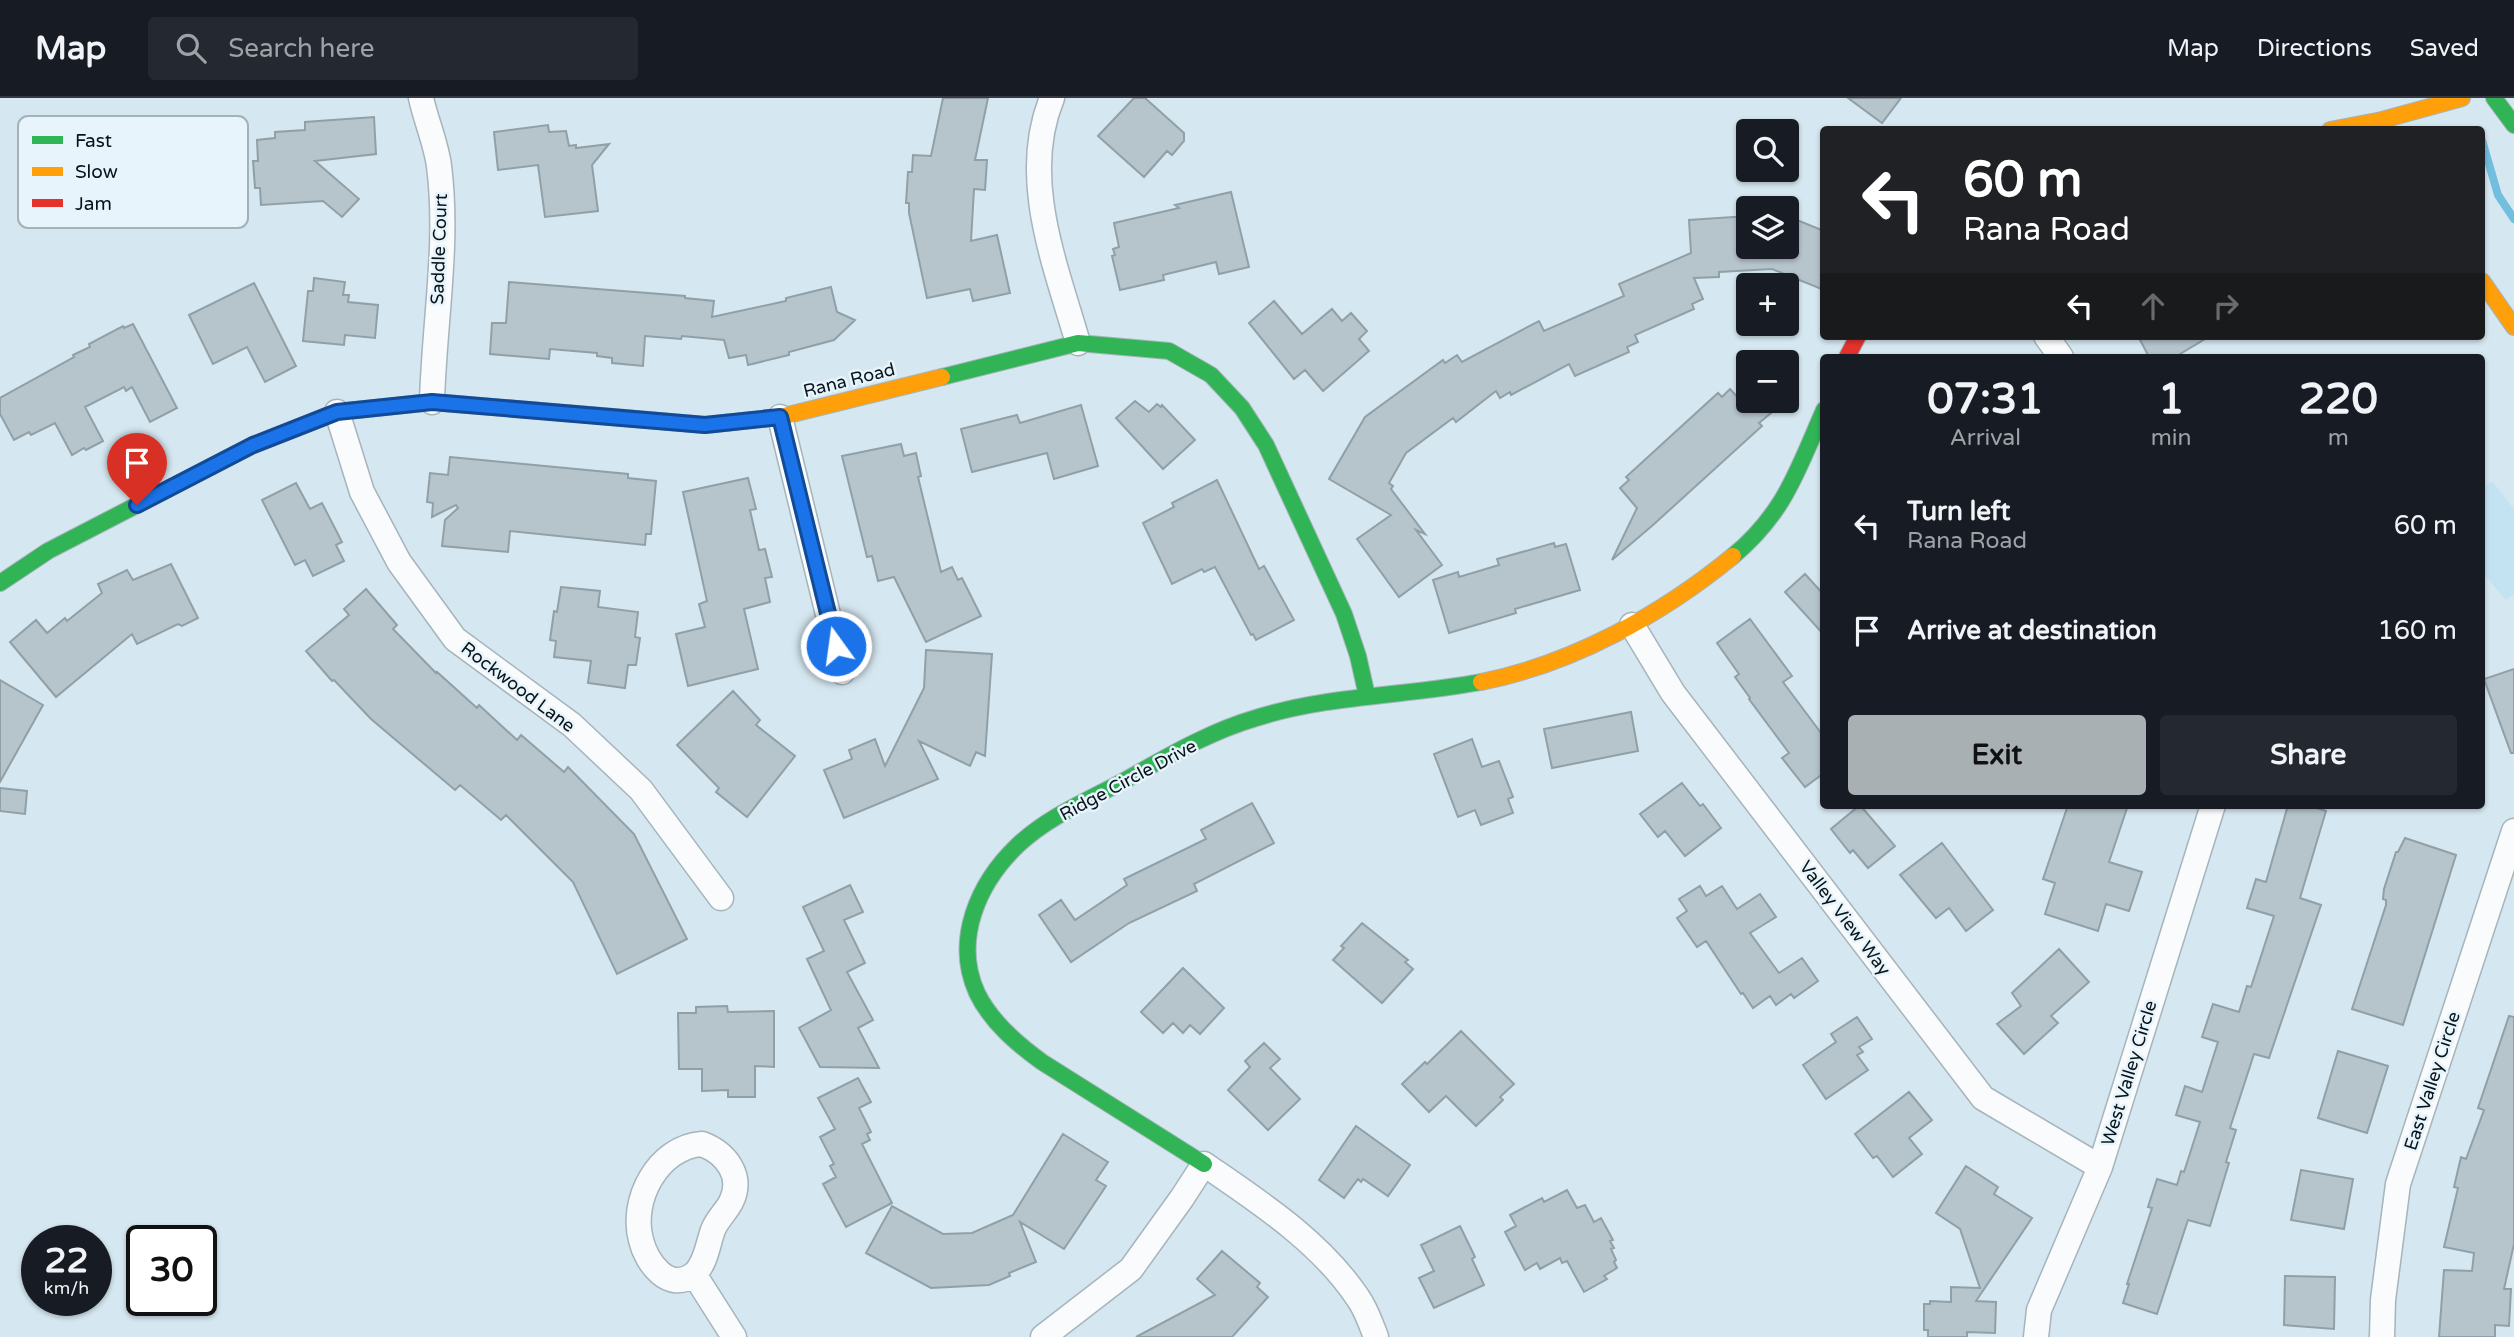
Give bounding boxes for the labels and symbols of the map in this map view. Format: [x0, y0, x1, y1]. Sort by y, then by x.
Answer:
legend [18, 116, 248, 228]
text: Fast [75, 130, 112, 152]
text: Slow [75, 161, 118, 183]
text: Jam [75, 193, 112, 215]
street label: Saddle Court [426, 193, 452, 305]
street label: Rana Road [801, 358, 897, 402]
pin [107, 433, 167, 505]
position arrow [799, 609, 873, 683]
street label: Rockwood Lane [457, 637, 579, 737]
street label: Ridge Circle Drive [1056, 735, 1200, 825]
street label: Valley View Way [1795, 856, 1895, 980]
street label: West Valley Circle [2096, 998, 2162, 1148]
street label: East Valley Circle [2399, 1009, 2465, 1153]
speed limit sign: 30 [126, 1225, 217, 1316]

